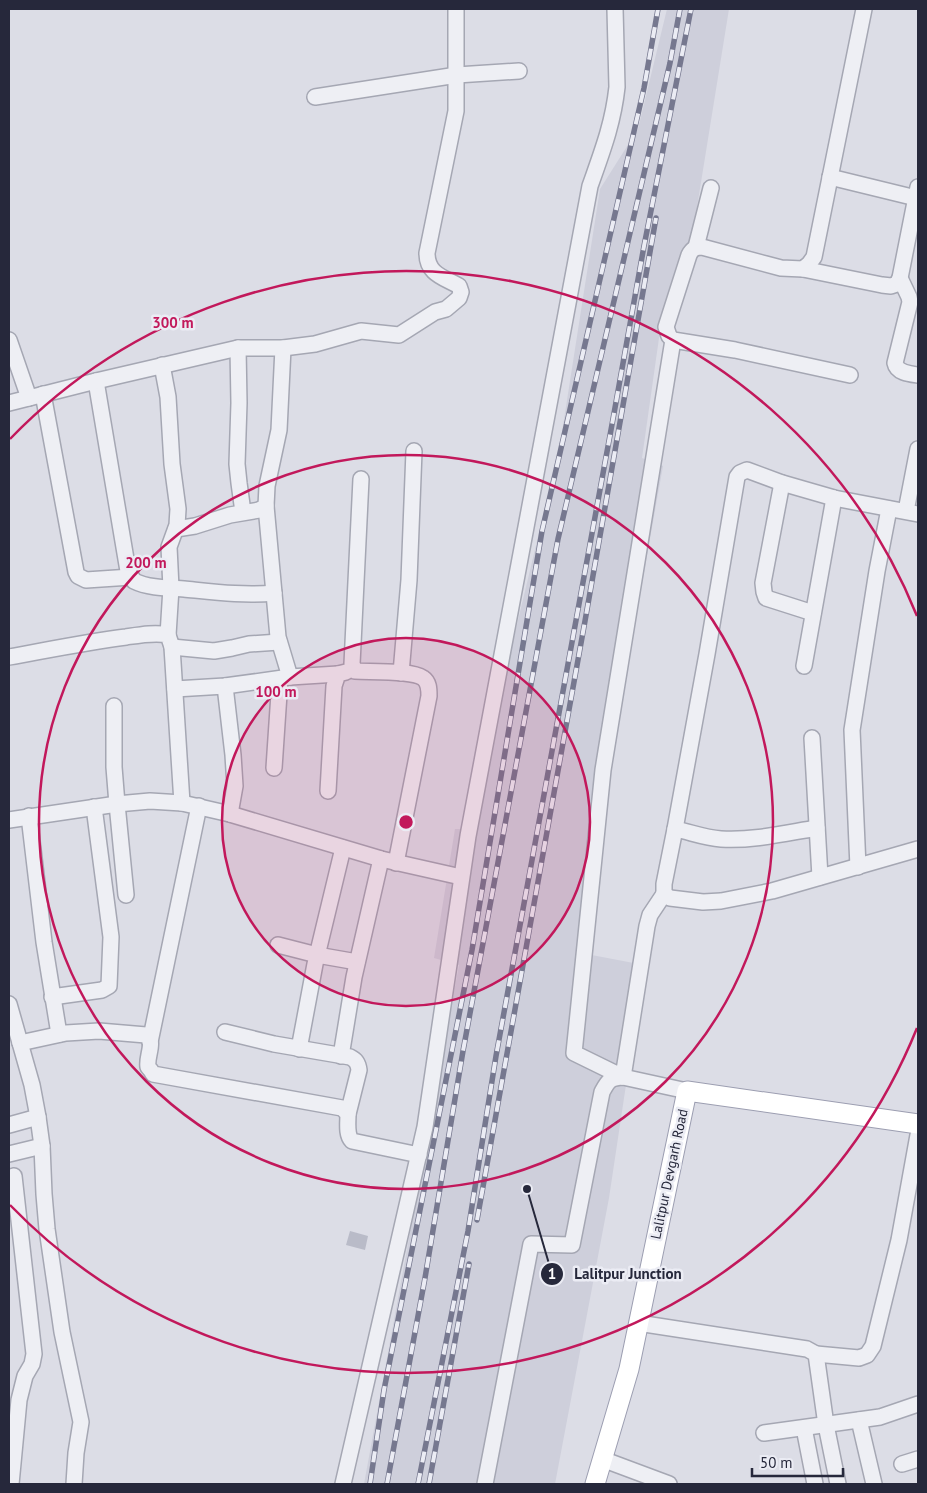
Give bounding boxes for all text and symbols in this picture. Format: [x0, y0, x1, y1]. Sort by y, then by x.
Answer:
text: 300 m [152, 313, 194, 332]
text: 200 m [125, 553, 167, 572]
text: 100 m [255, 682, 297, 701]
centre of rings [397, 813, 415, 831]
street label: Lalitpur Devgarh Road [646, 1107, 692, 1241]
callout: Lalitpur Junction [539, 1259, 692, 1289]
text: 1 [548, 1264, 556, 1283]
text: Lalitpur Junction [574, 1264, 682, 1283]
scale bar [752, 1446, 843, 1478]
text: 50 m [760, 1453, 793, 1472]

